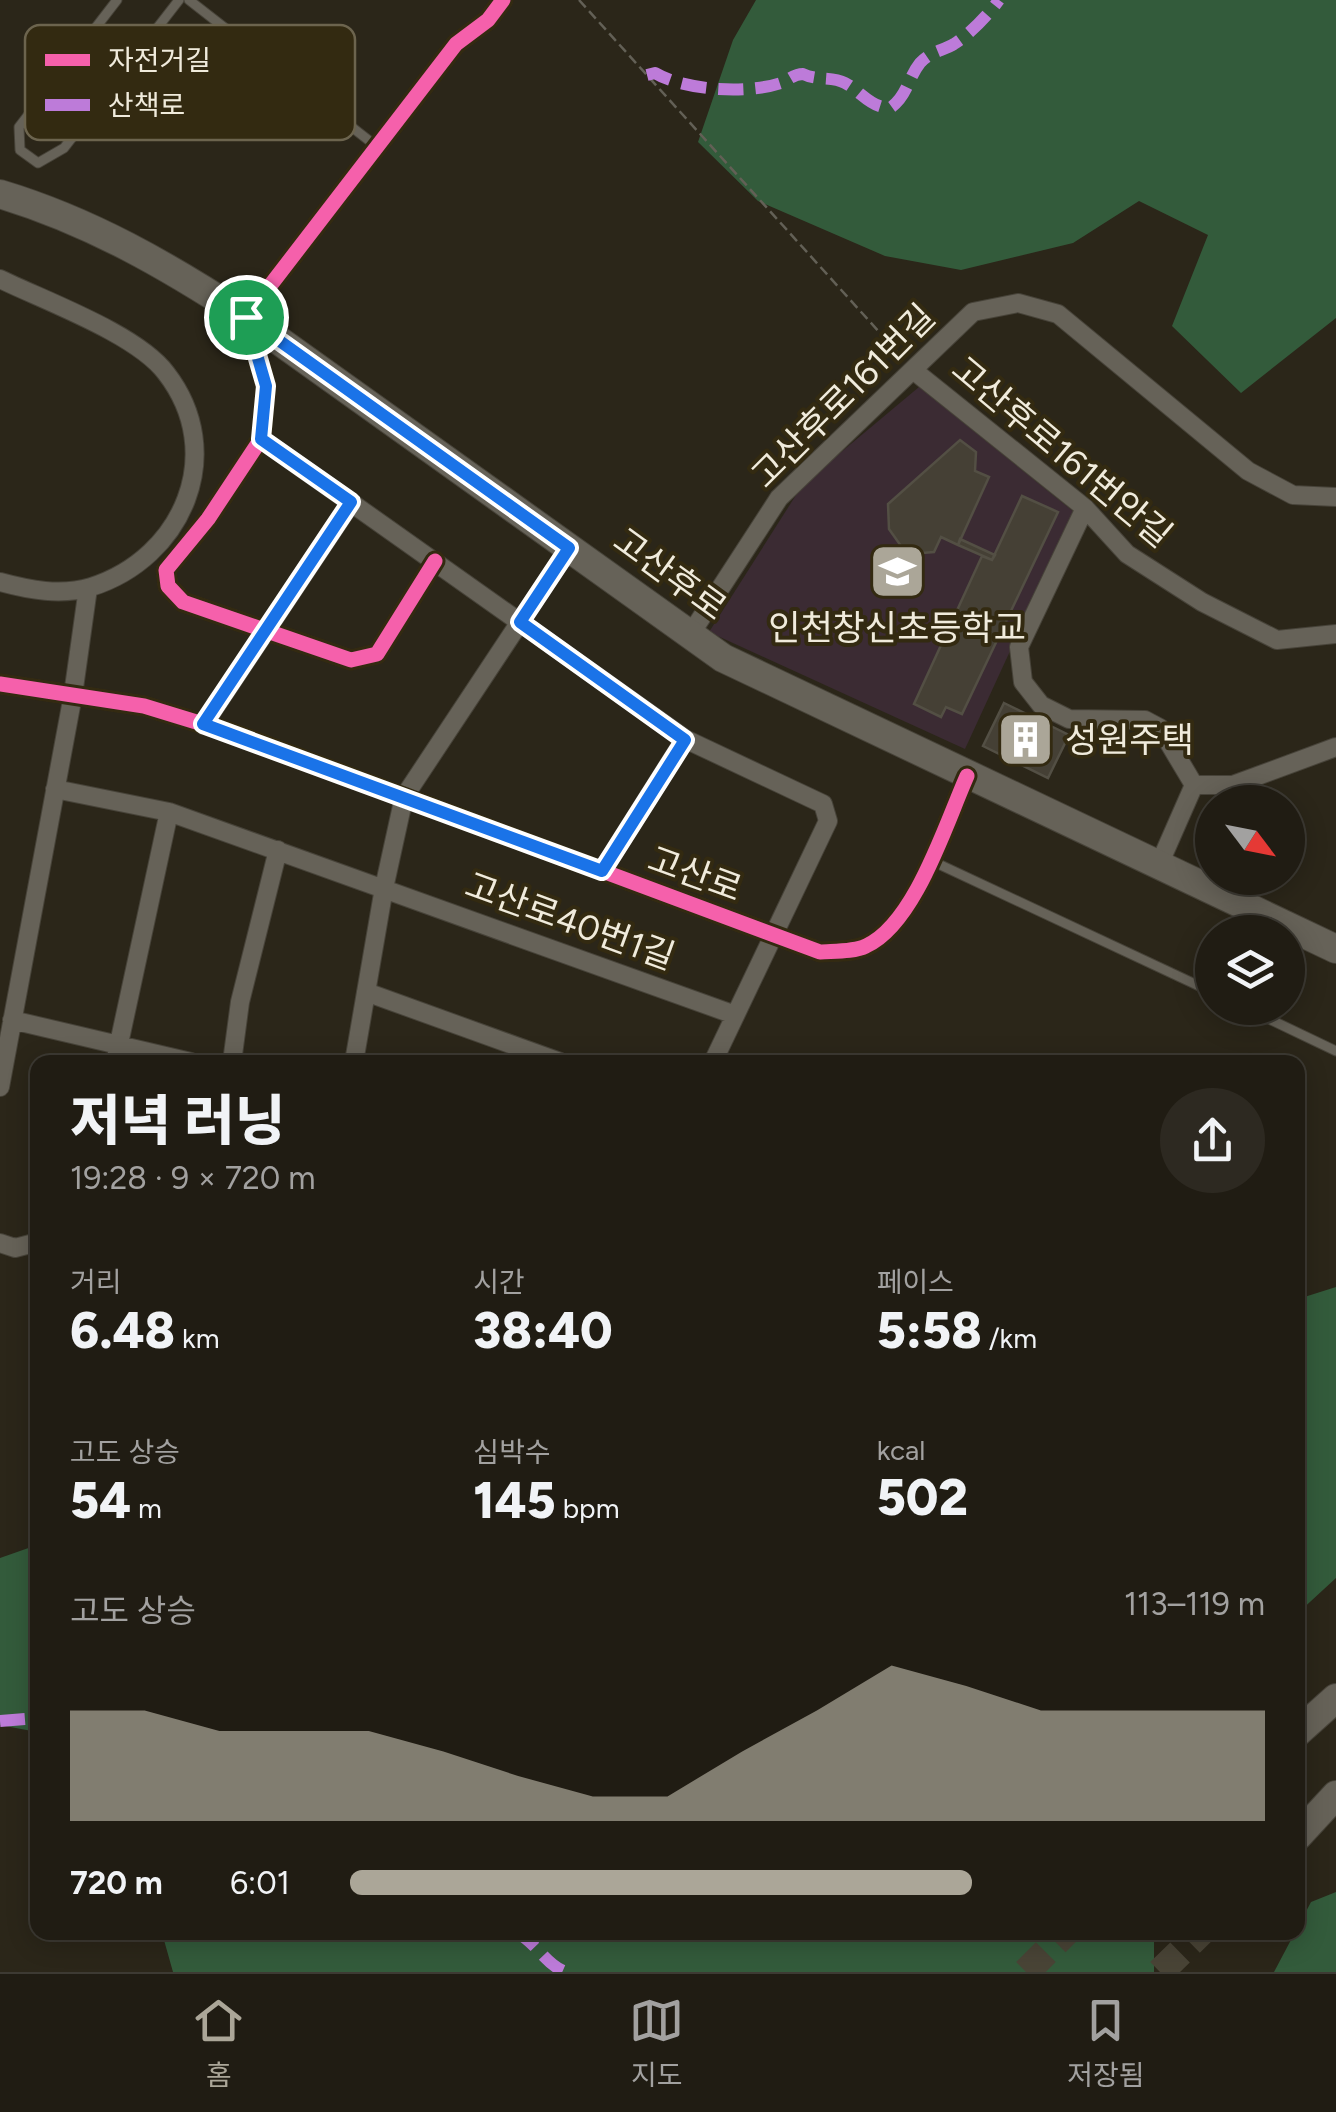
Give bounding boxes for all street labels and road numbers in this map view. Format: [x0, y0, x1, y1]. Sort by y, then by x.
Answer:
street label: 고산후로161번길 [743, 296, 943, 496]
street label: 고산후로161번안길 [944, 348, 1180, 556]
street label: 고산후로 [606, 519, 734, 629]
street label: 고산로 [642, 838, 748, 910]
street label: 고산로40번1길 [460, 864, 680, 978]

